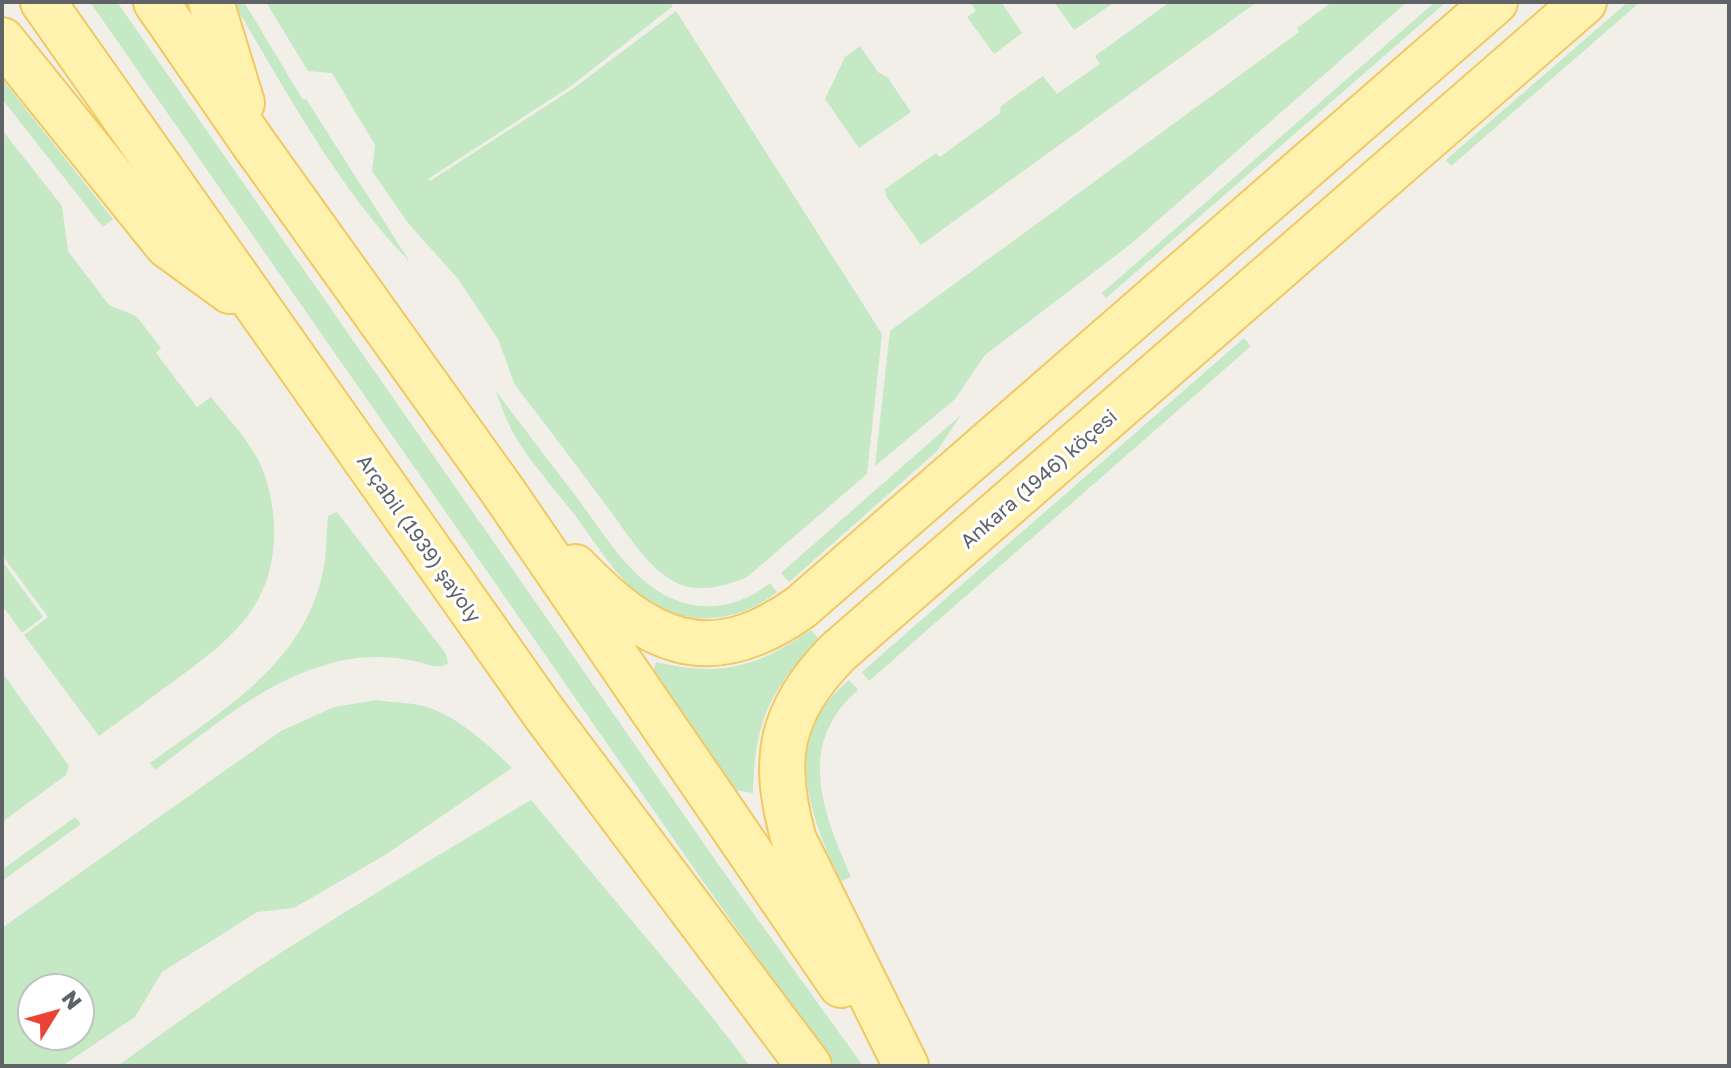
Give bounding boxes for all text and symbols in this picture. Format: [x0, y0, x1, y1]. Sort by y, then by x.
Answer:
street label: Ankara (1946) köçesi [955, 403, 1121, 553]
street label: Arçabil (1939) şaýoly [353, 449, 487, 627]
north arrow [16, 972, 96, 1052]
text: N [57, 985, 88, 1014]

